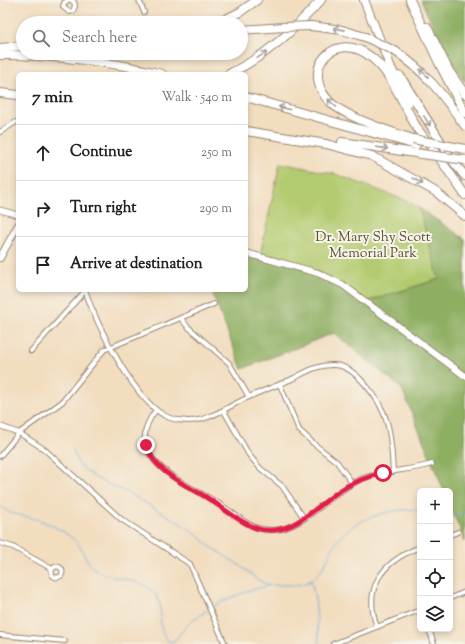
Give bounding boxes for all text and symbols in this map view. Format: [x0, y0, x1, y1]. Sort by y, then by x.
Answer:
search box [16, 16, 248, 60]
one-way arrow [332, 25, 345, 33]
icon: search [30, 27, 52, 49]
text: Search here [62, 28, 137, 49]
one-way arrow [257, 51, 268, 59]
one-way arrow [419, 69, 429, 78]
text: 7 min [32, 86, 73, 110]
text: Walk · 540 m [161, 89, 232, 107]
one-way arrow [327, 98, 337, 107]
one-way arrow [278, 104, 291, 111]
one-way arrow [424, 115, 432, 127]
icon: ahead [32, 142, 54, 164]
text: Continue [70, 142, 132, 163]
text: 250 m [201, 144, 232, 162]
one-way arrow [375, 144, 388, 152]
one-way arrow [412, 178, 424, 186]
icon: right [32, 198, 54, 220]
text: Turn right [70, 198, 136, 219]
text: 290 m [199, 200, 232, 218]
park label: Dr. Mary Shy Scott Memorial Park [315, 228, 431, 264]
icon: arrive [32, 254, 54, 276]
text: Arrive at destination [70, 254, 203, 275]
route end [137, 436, 155, 454]
route start [374, 464, 392, 482]
map controls [417, 488, 453, 632]
button: + [417, 488, 453, 524]
button: − [417, 524, 453, 560]
button: locate [417, 560, 453, 596]
button: layers [417, 596, 453, 632]

